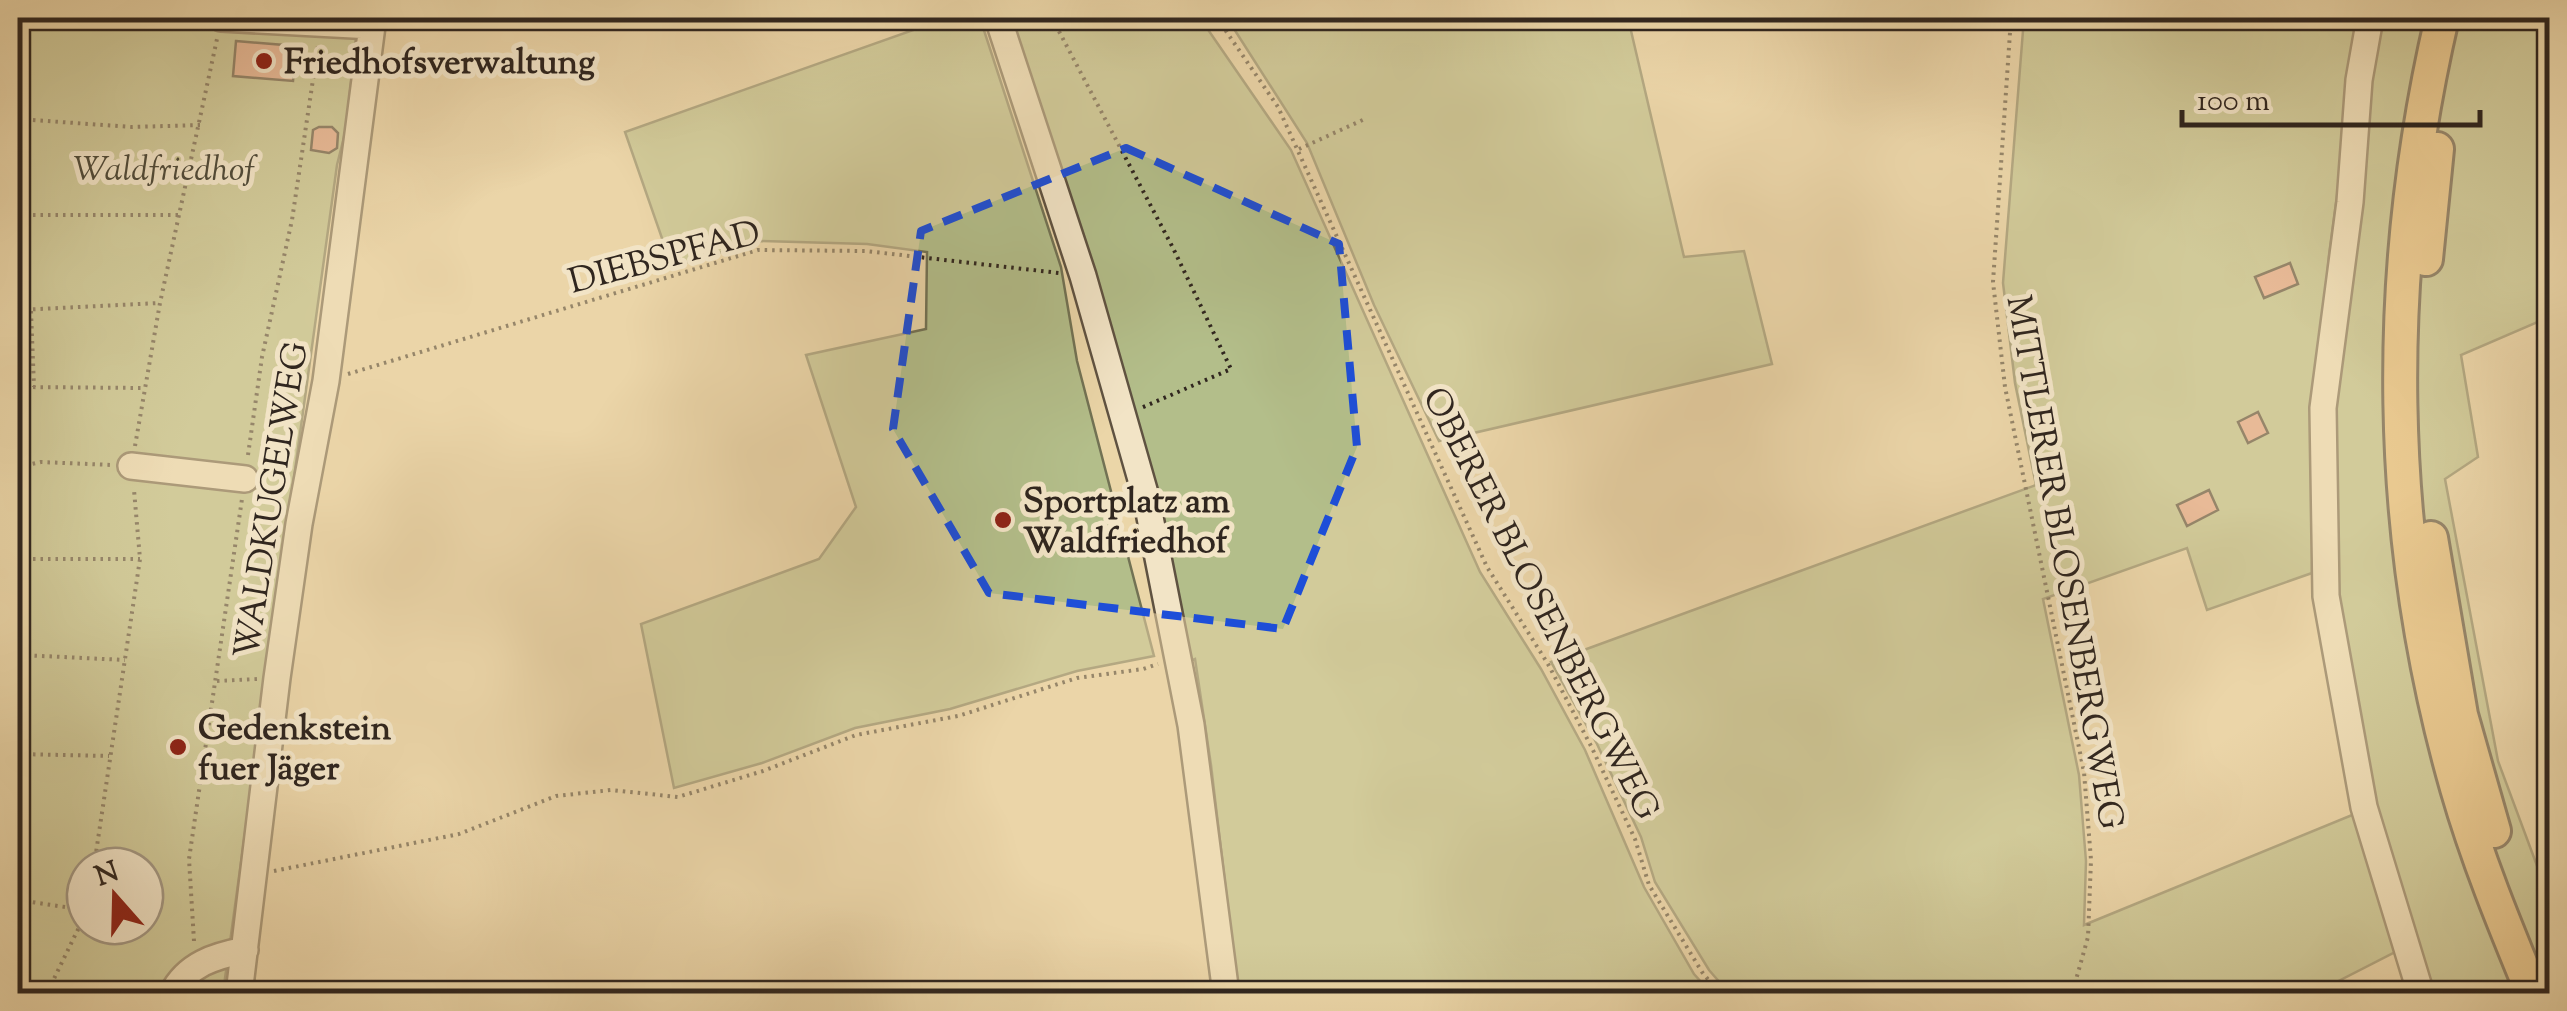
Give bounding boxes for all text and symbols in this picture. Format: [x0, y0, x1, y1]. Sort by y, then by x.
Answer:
place label: Friedhofsverwaltung [284, 39, 595, 90]
marker: Friedhofsverwaltung [253, 50, 275, 72]
scale bar [2182, 65, 2480, 127]
text: 100 m [2197, 81, 2270, 124]
park label: Waldfriedhof [73, 146, 258, 197]
street label: DIEBSPFAD [563, 209, 766, 309]
street label: MITTLERER BLOSENBERGWEG [1990, 292, 2135, 834]
street label: WALDKUGELWEG [223, 339, 324, 662]
street label: OBERER BLOSENBERGWEG [1407, 379, 1670, 830]
place label: Sportplatz am Waldfriedhof [1023, 478, 1230, 569]
marker: Sportplatz am Waldfriedhof [992, 509, 1014, 531]
place label: Gedenkstein fuer Jäger [198, 705, 391, 796]
marker: Gedenkstein fuer Jäger [167, 736, 189, 758]
north arrow [65, 846, 165, 946]
text: N [90, 853, 125, 898]

